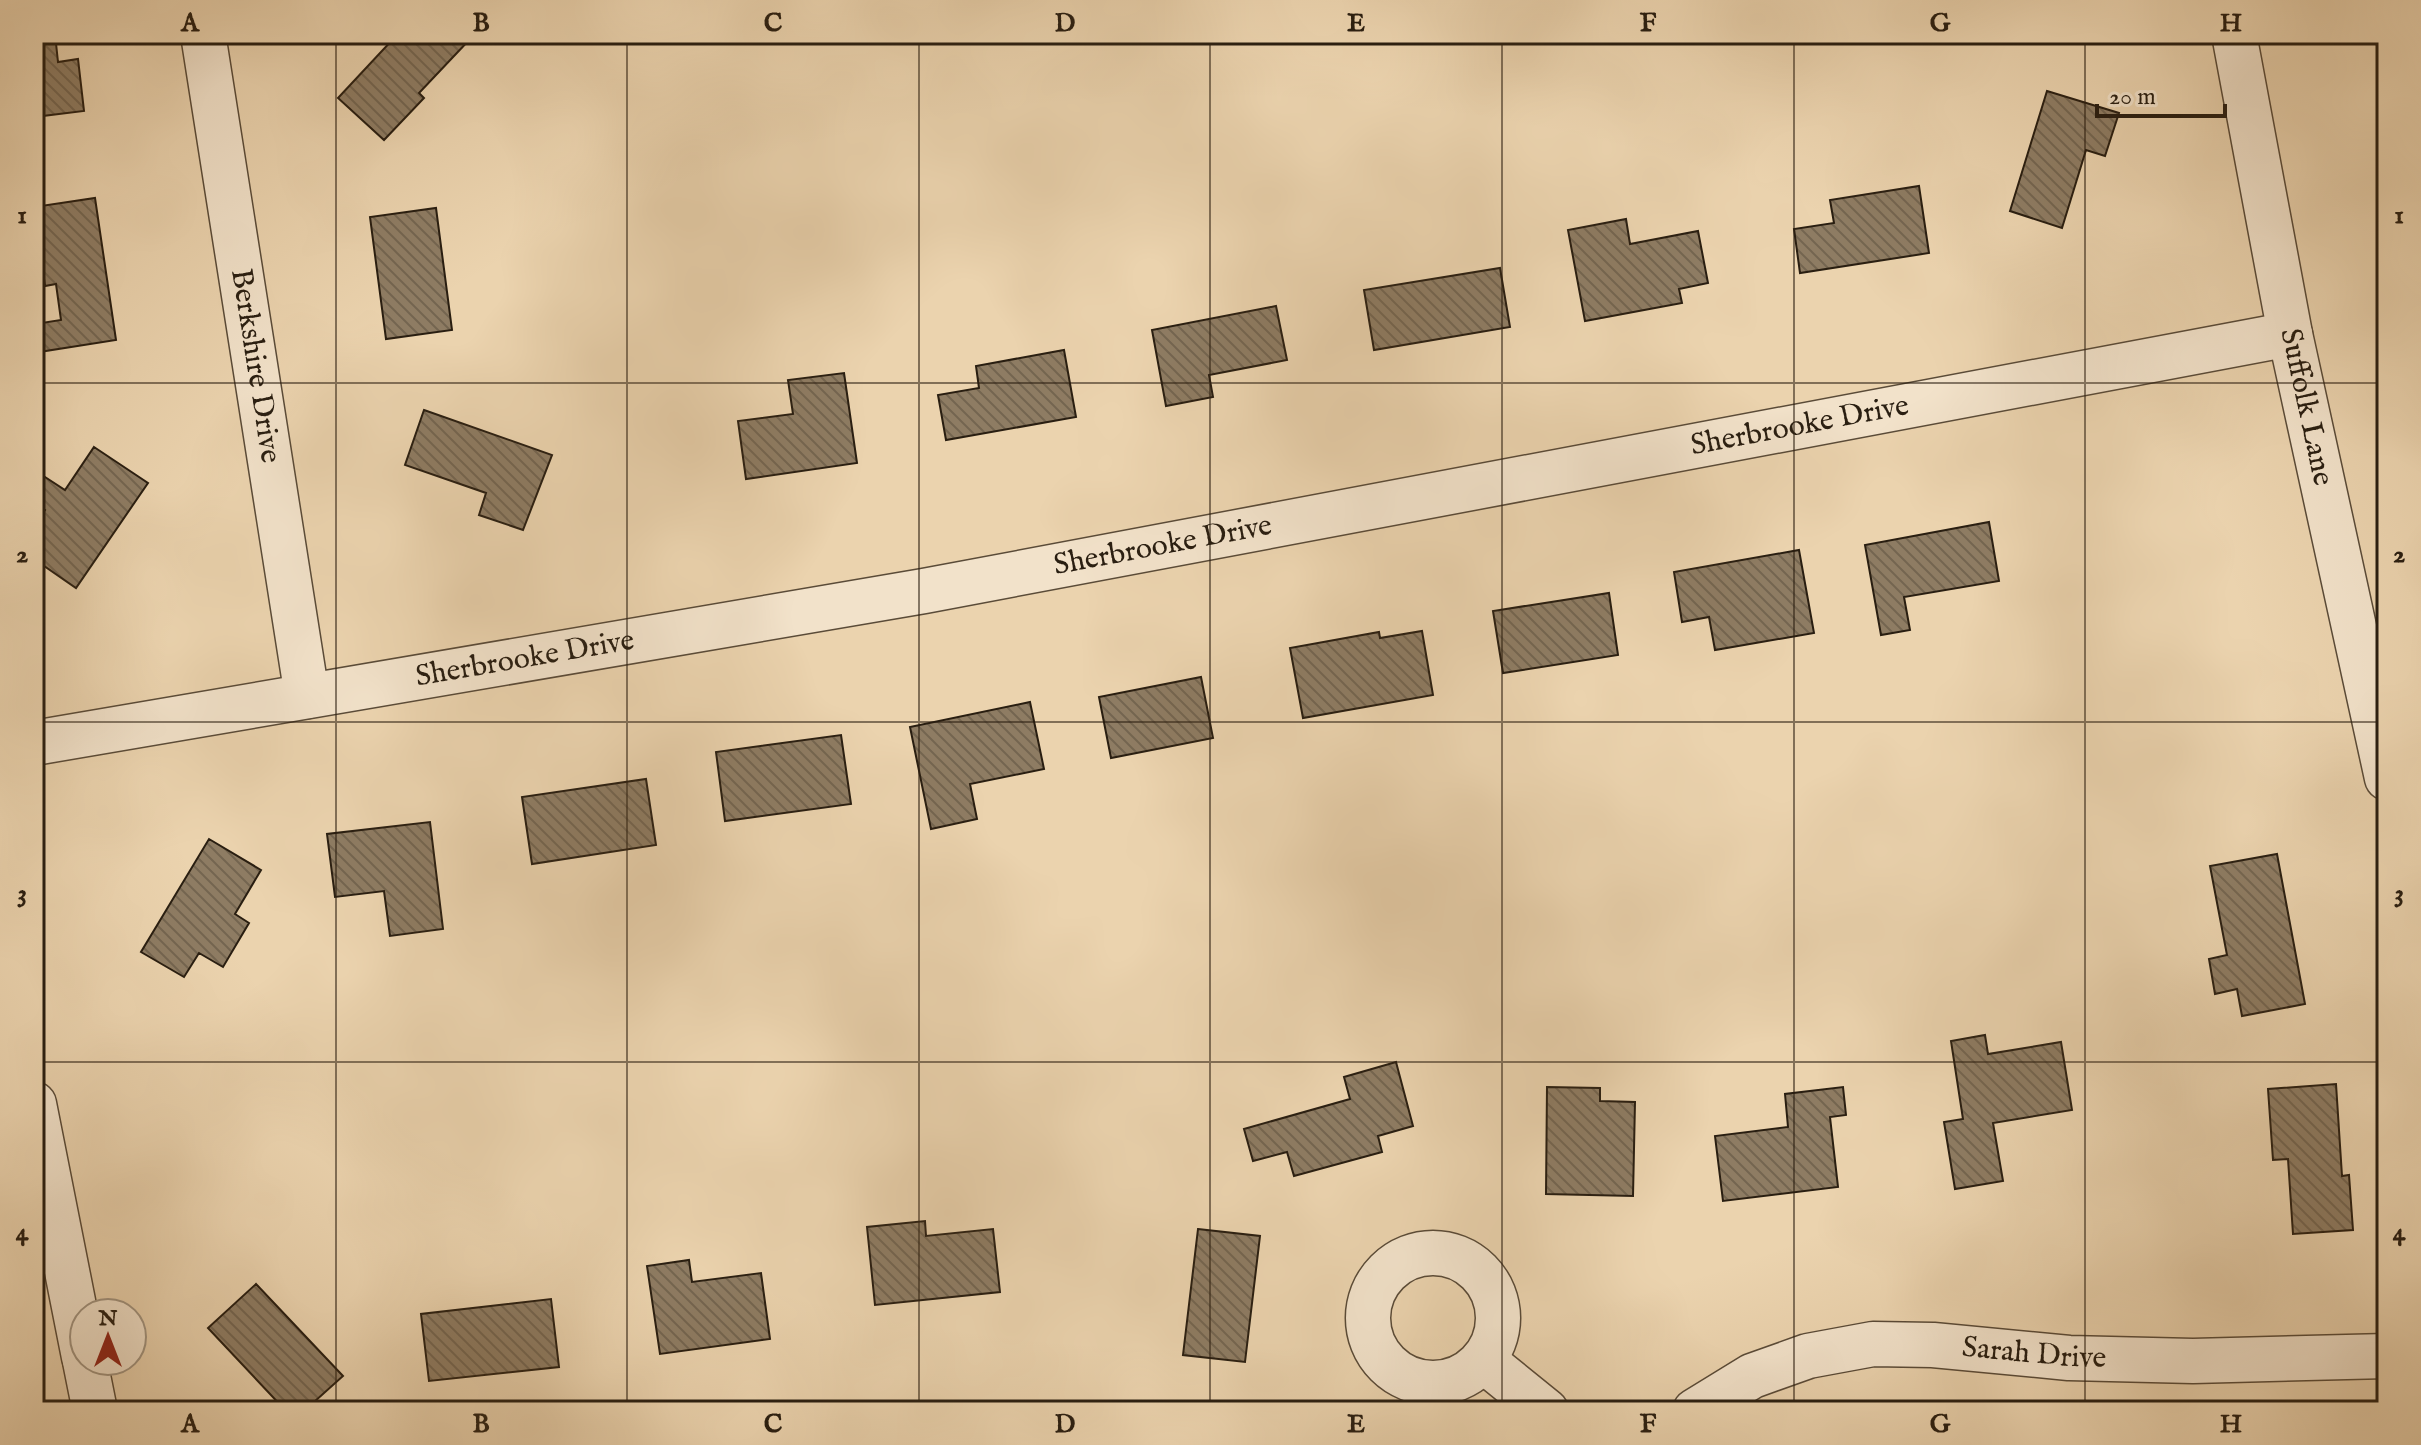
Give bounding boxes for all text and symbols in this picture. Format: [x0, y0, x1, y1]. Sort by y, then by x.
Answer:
text: A [180, 7, 200, 40]
text: B [472, 7, 490, 40]
text: C [764, 7, 783, 40]
text: D [1055, 7, 1076, 40]
text: E [1347, 7, 1365, 40]
text: F [1640, 7, 1657, 40]
text: G [1930, 7, 1951, 40]
text: H [2220, 7, 2242, 40]
scale bar [2097, 68, 2225, 118]
text: 20 m [2109, 82, 2156, 113]
text: 1 [17, 199, 27, 232]
text: 1 [2394, 199, 2404, 232]
street label: Berkshire Drive [221, 266, 289, 466]
street label: Suffolk Lane [2270, 325, 2342, 489]
street label: Sherbrooke Drive [1687, 387, 1912, 465]
street label: Sherbrooke Drive [1051, 507, 1275, 585]
text: 2 [16, 538, 28, 571]
text: 2 [2393, 538, 2405, 571]
street label: Sherbrooke Drive [413, 622, 637, 697]
text: 3 [17, 877, 27, 910]
text: 3 [2394, 877, 2404, 910]
text: 4 [16, 1216, 30, 1249]
text: 4 [2393, 1216, 2407, 1249]
north arrow [68, 1297, 148, 1377]
text: N [97, 1305, 118, 1333]
street label: Sarah Drive [1960, 1329, 2107, 1378]
text: A [180, 1408, 200, 1441]
text: B [472, 1408, 490, 1441]
text: C [764, 1408, 783, 1441]
text: D [1055, 1408, 1076, 1441]
text: E [1347, 1408, 1365, 1441]
text: F [1640, 1408, 1657, 1441]
text: G [1930, 1408, 1951, 1441]
text: H [2220, 1408, 2242, 1441]

